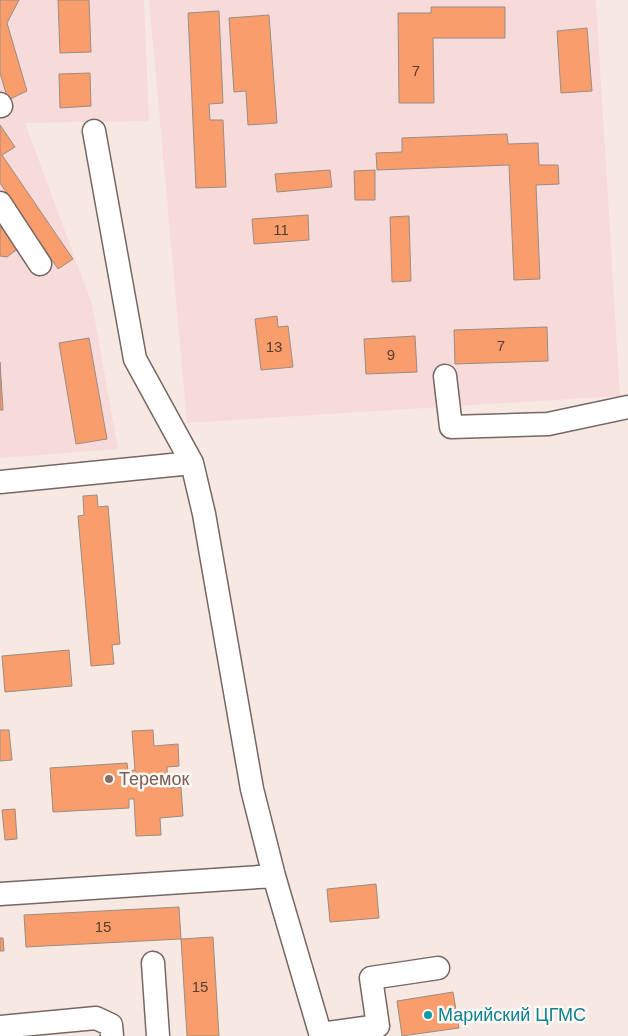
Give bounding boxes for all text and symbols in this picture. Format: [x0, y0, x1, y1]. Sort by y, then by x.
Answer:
house number: 7 [412, 62, 420, 79]
house number: 11 [273, 221, 289, 238]
house number: 7 [497, 337, 505, 354]
house number: 13 [266, 338, 282, 355]
house number: 9 [387, 346, 395, 363]
place label: Теремок [119, 769, 189, 789]
marker: Теремок [103, 773, 115, 785]
house number: 15 [95, 918, 111, 935]
house number: 15 [192, 978, 208, 995]
place label: Марийский ЦГМС [438, 1005, 586, 1025]
marker: Марийский ЦГМС [422, 1009, 434, 1021]

